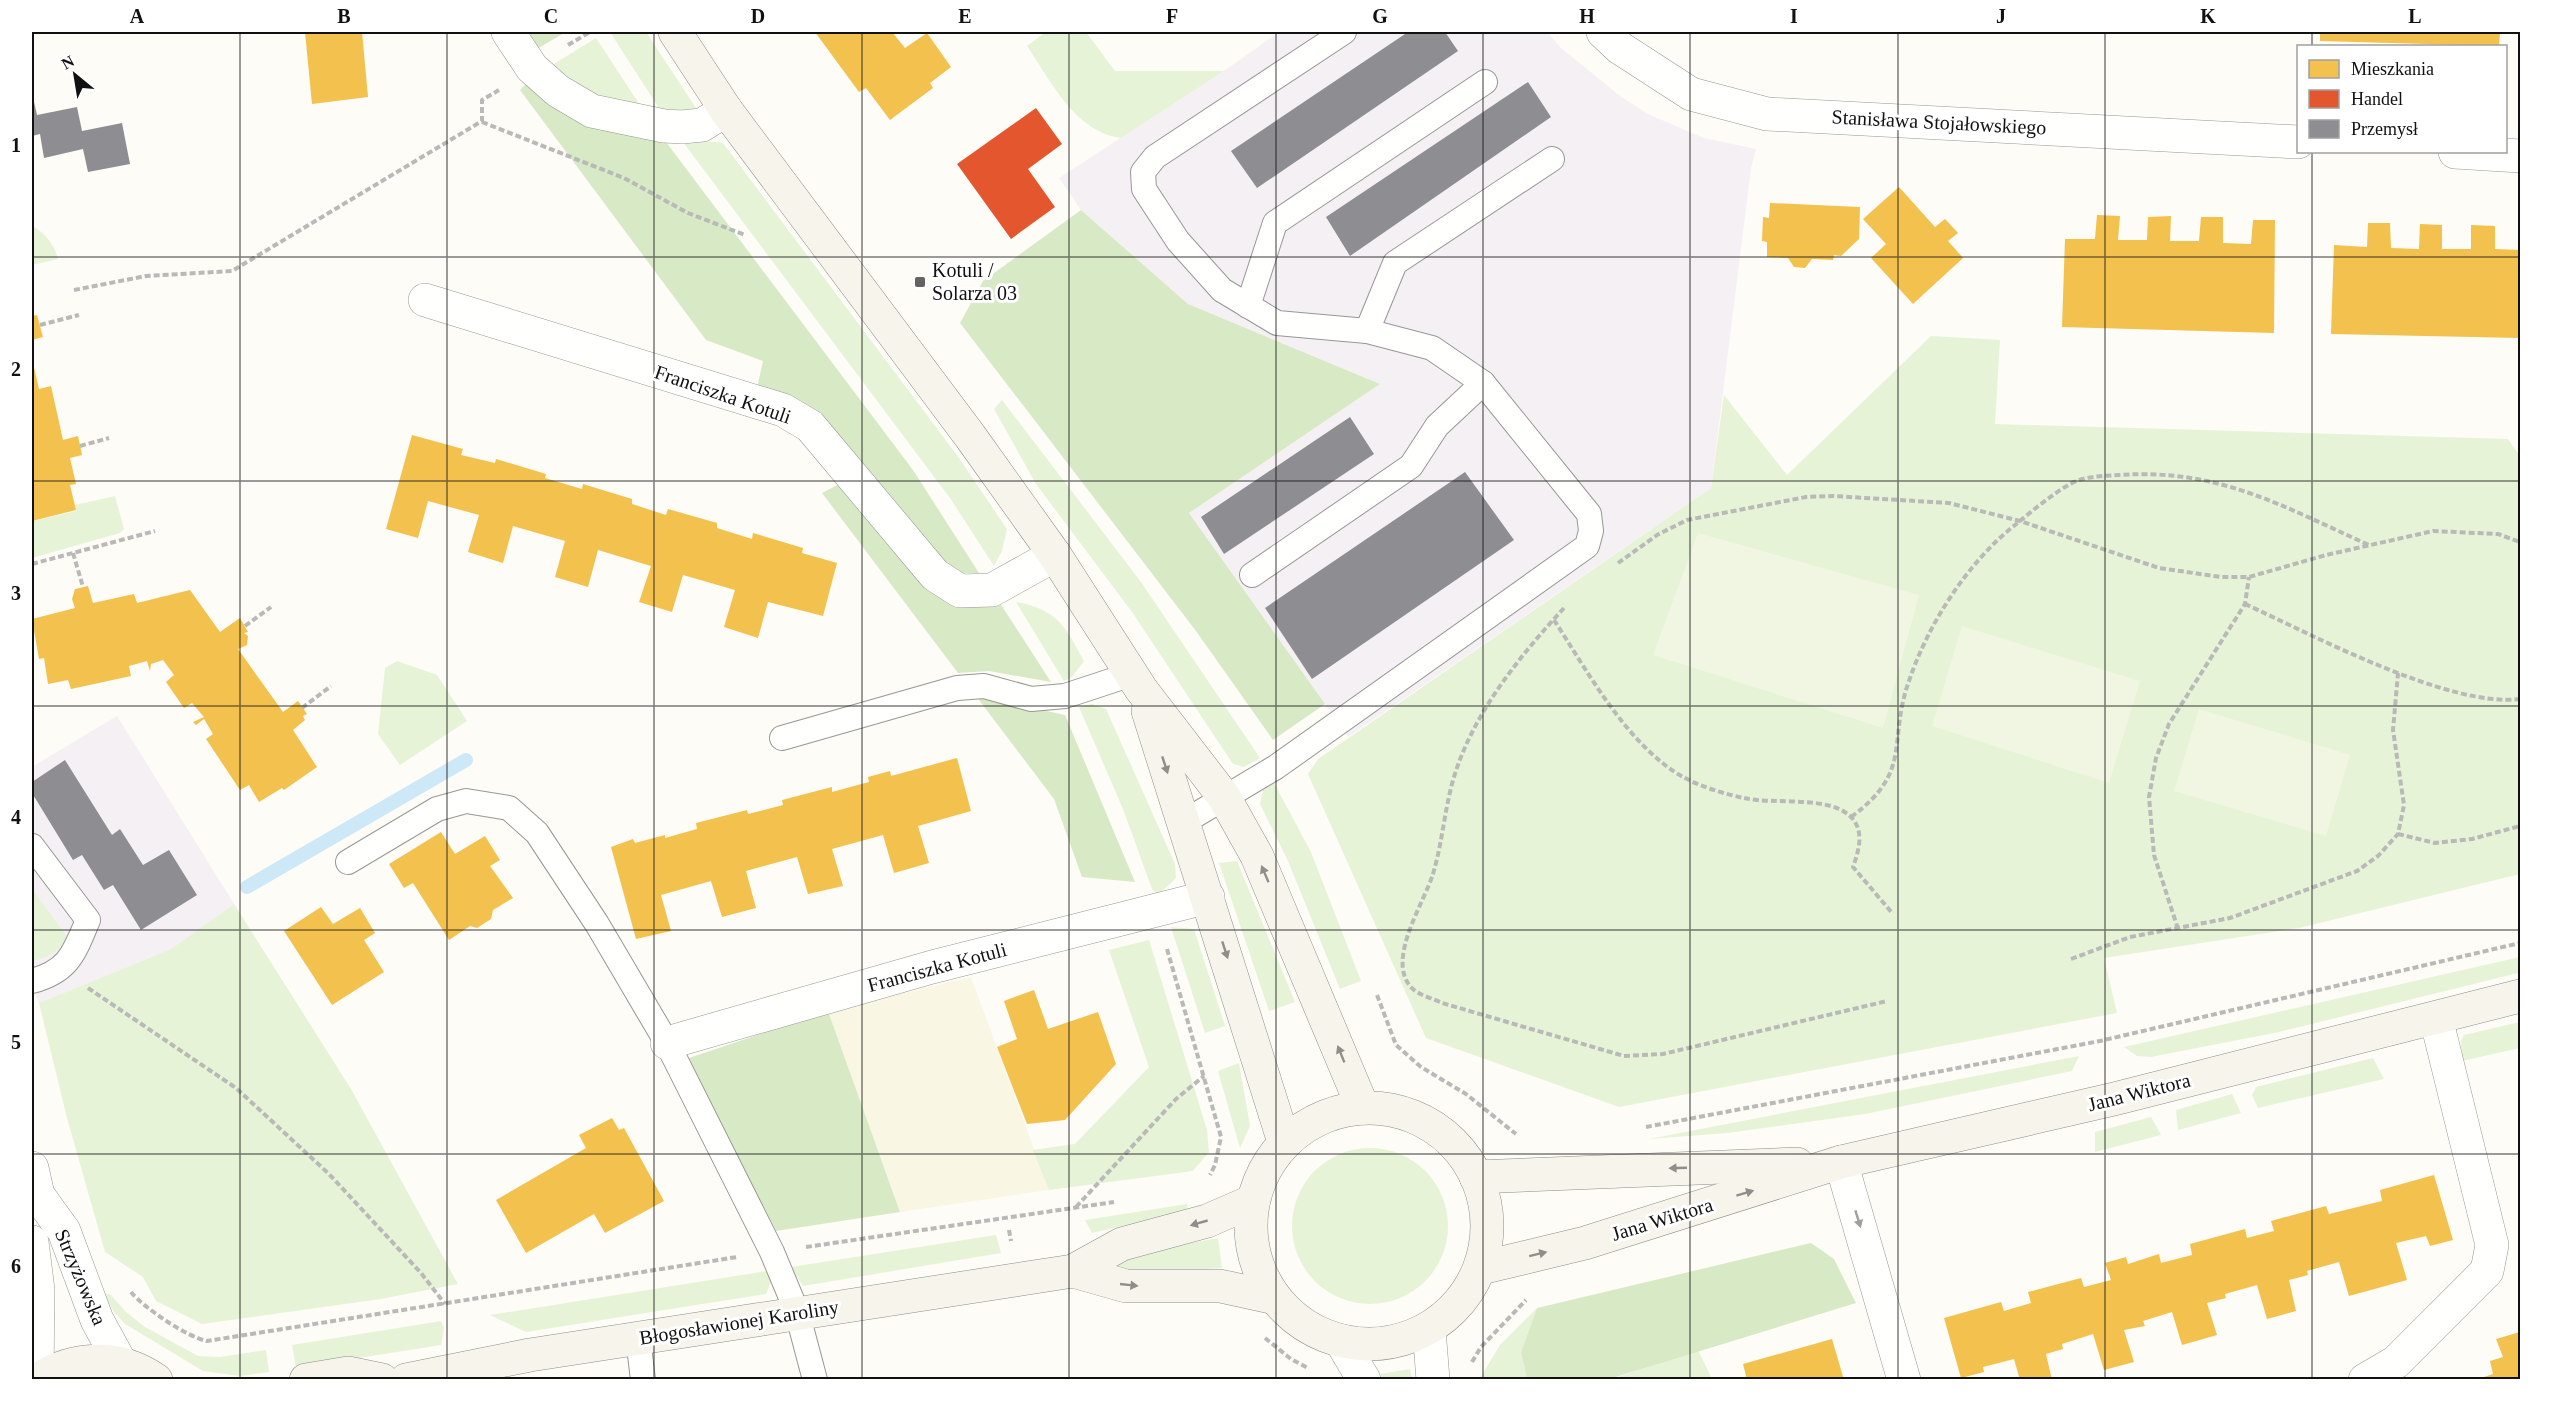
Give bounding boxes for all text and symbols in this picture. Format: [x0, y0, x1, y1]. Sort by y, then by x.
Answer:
text: A [130, 5, 145, 27]
text: B [337, 5, 351, 27]
text: C [544, 5, 558, 27]
text: D [751, 5, 765, 27]
text: E [958, 5, 972, 27]
text: F [1166, 5, 1178, 27]
text: G [1372, 5, 1388, 27]
text: H [1579, 5, 1595, 27]
text: I [1790, 5, 1798, 27]
text: J [1996, 5, 2006, 27]
text: K [2200, 5, 2216, 27]
text: L [2408, 5, 2422, 27]
north arrow [45, 45, 105, 105]
legend [2297, 45, 2507, 153]
text: N [58, 52, 77, 73]
text: Mieszkania [2351, 59, 2434, 79]
text: Handel [2351, 89, 2403, 109]
street label: Stanisława Stojałowskiego [1831, 105, 2047, 140]
text: Przemysł [2351, 119, 2418, 139]
text: 1 [11, 134, 21, 156]
place label: Kotuli / Solarza 03 [932, 259, 1017, 304]
marker: Kotuli / Solarza 03 [913, 275, 927, 289]
text: 2 [11, 358, 21, 380]
street label: Franciszka Kotuli [652, 360, 794, 428]
text: 3 [11, 582, 21, 604]
one-way arrow [1161, 756, 1170, 774]
text: 4 [11, 806, 21, 828]
one-way arrow [1260, 865, 1270, 883]
street label: Franciszka Kotuli [865, 938, 1009, 996]
one-way arrow [1221, 941, 1230, 959]
text: 5 [11, 1031, 21, 1053]
one-way arrow [1336, 1045, 1345, 1063]
street label: Jana Wiktora [2085, 1069, 2193, 1115]
one-way arrow [1668, 1164, 1687, 1173]
one-way arrow [1736, 1187, 1754, 1197]
street label: Jana Wiktora [1609, 1193, 1715, 1245]
one-way arrow [1854, 1210, 1863, 1228]
one-way arrow [1190, 1219, 1208, 1228]
street label: Strzyżowska [50, 1226, 111, 1329]
one-way arrow [1528, 1249, 1547, 1258]
text: 6 [11, 1255, 21, 1277]
one-way arrow [1120, 1280, 1139, 1290]
street label: Błogosławionej Karoliny [638, 1295, 840, 1350]

